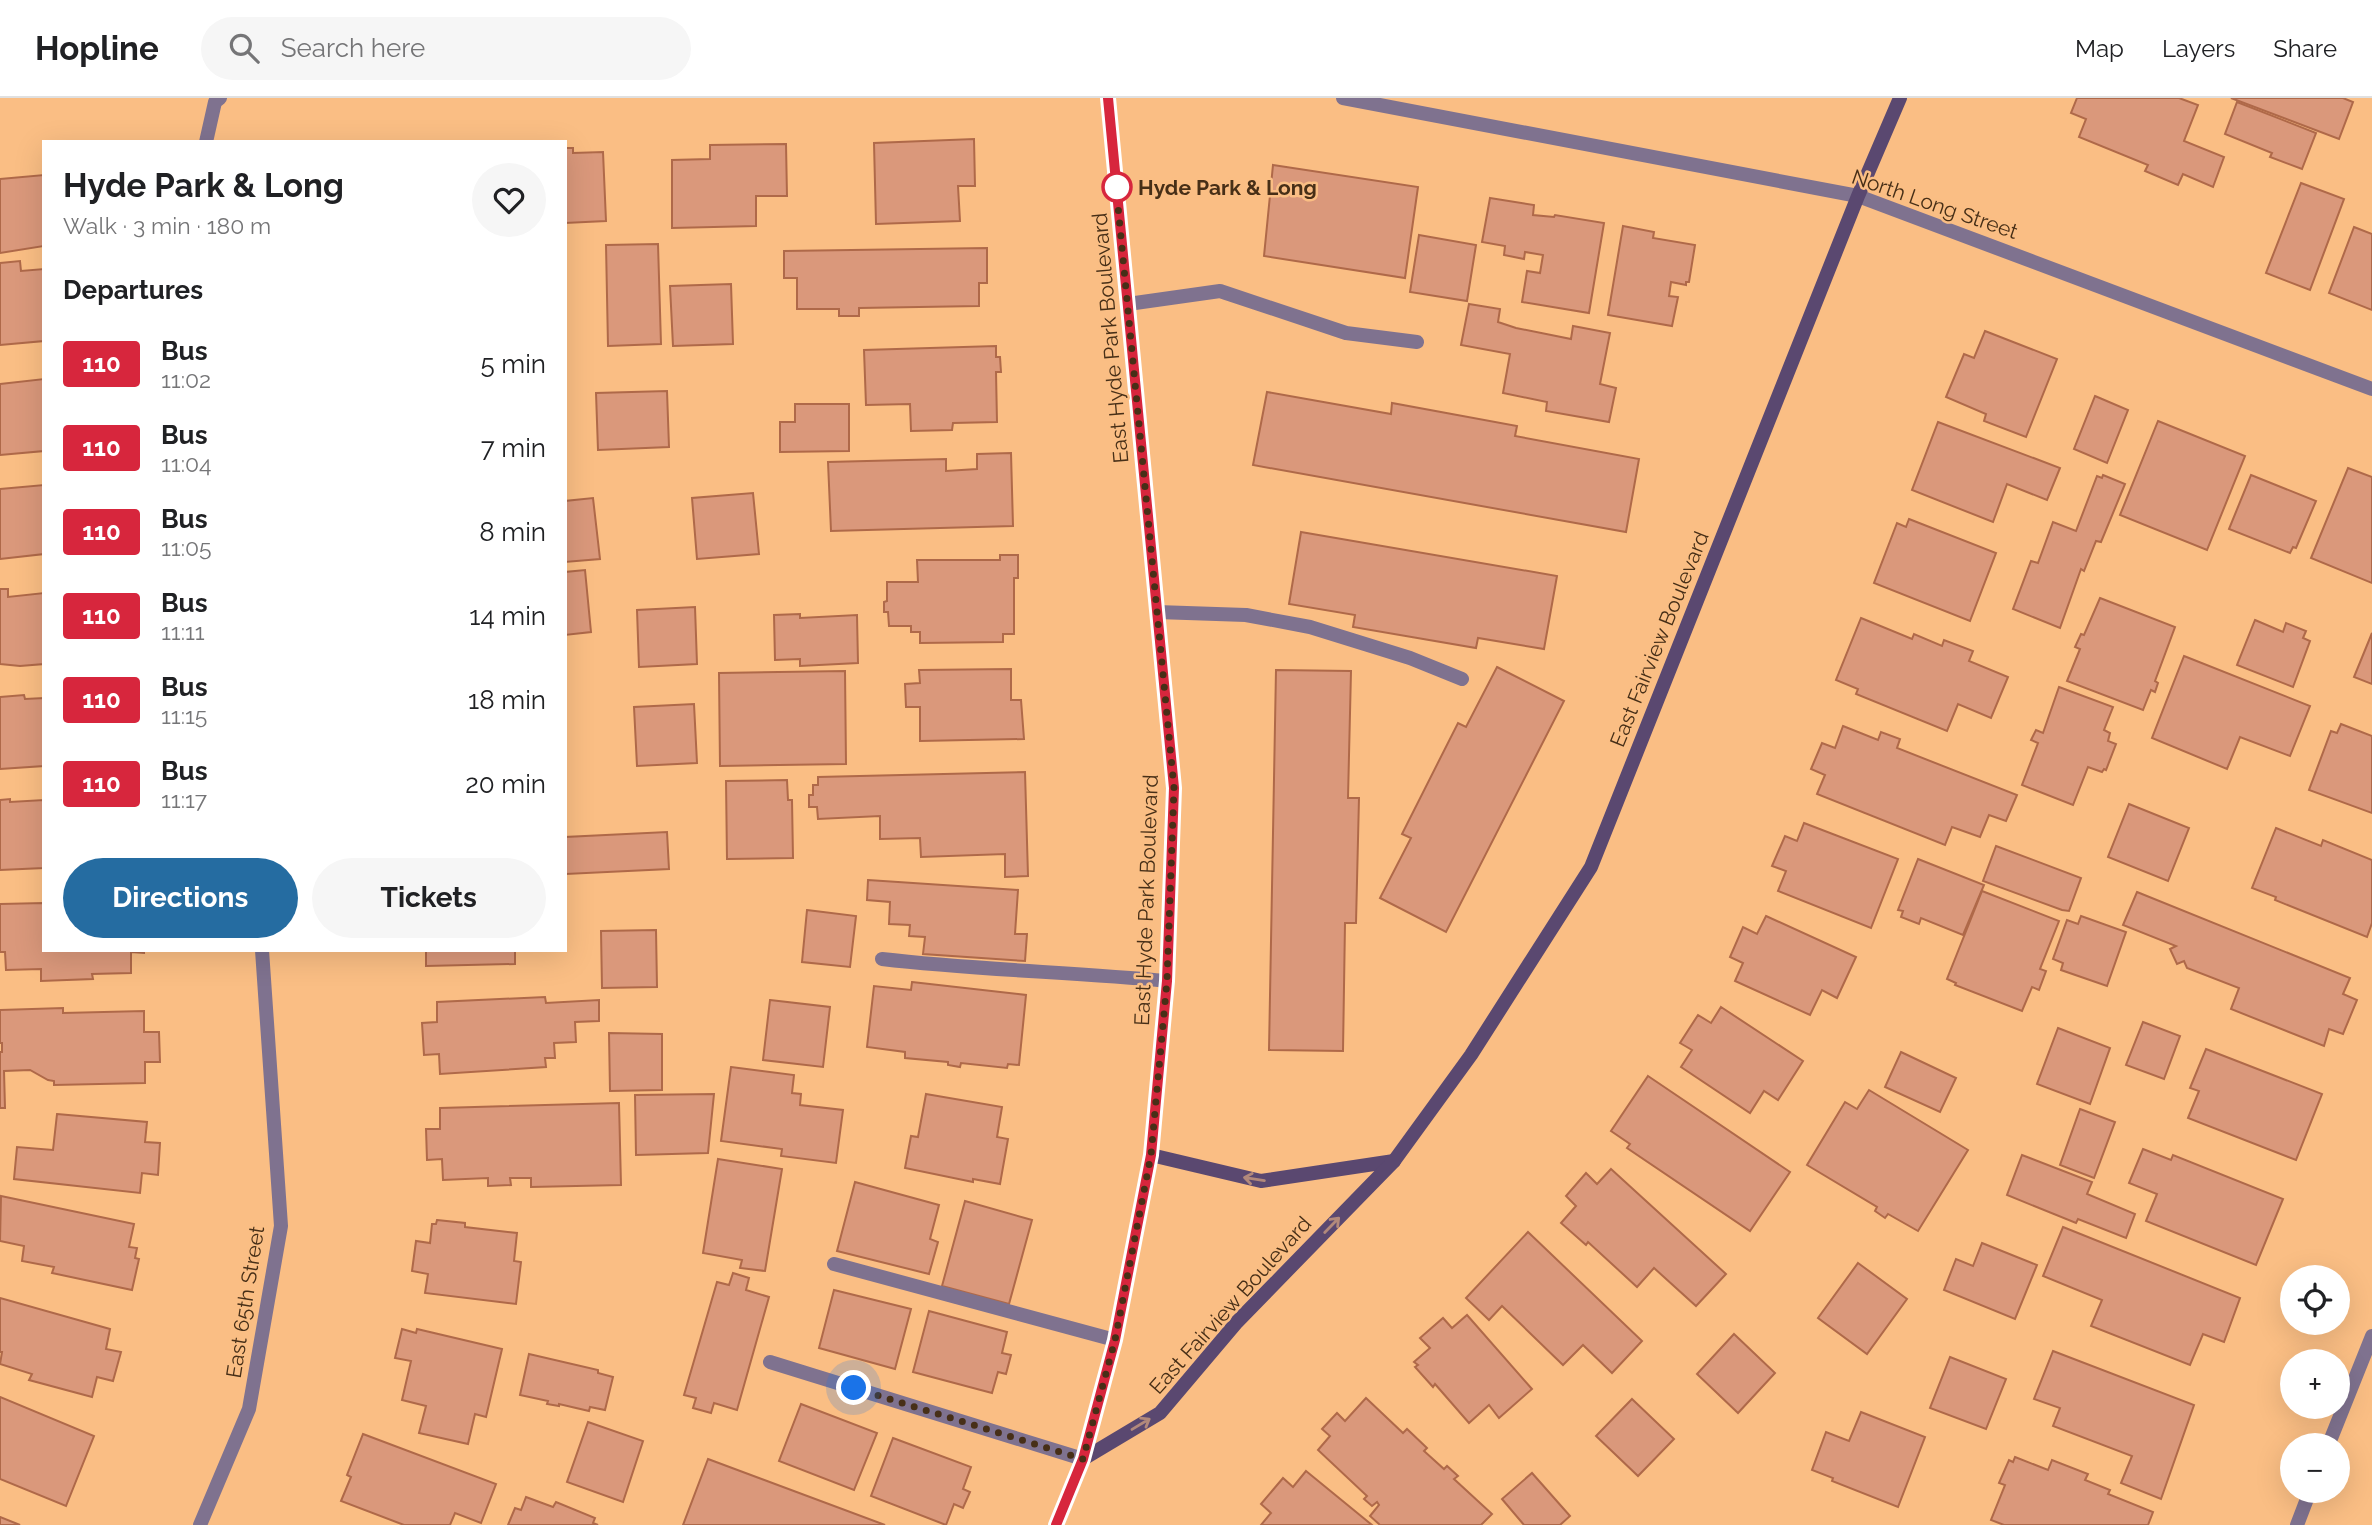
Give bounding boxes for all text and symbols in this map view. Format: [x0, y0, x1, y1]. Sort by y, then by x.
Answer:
search box [201, 17, 691, 80]
text: Hopline [35, 29, 159, 68]
icon: search [225, 29, 263, 67]
text: Search here [281, 33, 425, 63]
text: Map [2075, 34, 2124, 63]
text: Layers [2162, 34, 2235, 63]
text: Share [2273, 34, 2337, 63]
button: heart [472, 163, 546, 237]
street label: North Long Street [1849, 164, 2021, 244]
text: Hyde Park & Long [63, 166, 344, 205]
marker: Hyde Park & Long [1102, 172, 1132, 202]
place label: Hyde Park & Long [1138, 175, 1317, 200]
text: Walk · 3 min · 180 m [63, 212, 271, 239]
street label: East Hyde Park Boulevard [1087, 212, 1133, 464]
text: Departures [63, 275, 203, 305]
text: Bus [161, 336, 208, 366]
text: 110 [82, 349, 121, 378]
text: 5 min [480, 349, 546, 379]
text: 11:02 [161, 366, 211, 393]
text: Bus [161, 420, 208, 450]
text: 110 [82, 433, 121, 462]
text: 7 min [481, 433, 546, 463]
text: 11:04 [161, 450, 212, 477]
text: Bus [161, 504, 208, 534]
text: 110 [82, 517, 121, 546]
text: 8 min [479, 517, 546, 547]
street label: East Fairview Boulevard [1604, 528, 1714, 750]
text: 11:05 [161, 534, 212, 561]
text: Bus [161, 588, 208, 618]
text: 110 [82, 601, 121, 630]
text: 14 min [469, 601, 546, 631]
text: 11:11 [161, 618, 205, 645]
text: Bus [161, 672, 208, 702]
text: 110 [82, 685, 121, 714]
text: 18 min [468, 685, 546, 715]
text: 11:15 [161, 702, 207, 729]
text: Bus [161, 756, 208, 786]
text: 110 [82, 769, 121, 798]
text: 20 min [465, 769, 546, 799]
street label: East Hyde Park Boulevard [1129, 774, 1163, 1026]
text: 11:17 [161, 786, 207, 813]
button: Directions [63, 858, 298, 938]
button: Tickets [312, 858, 546, 938]
one-way arrow [1243, 1172, 1266, 1185]
street label: East Fairview Boulevard [1144, 1211, 1316, 1399]
one-way arrow [1323, 1217, 1340, 1234]
street label: East 65th Street [221, 1224, 269, 1380]
map controls [2280, 1265, 2350, 1503]
button: locate [2280, 1265, 2350, 1335]
button: + [2280, 1349, 2350, 1419]
your location [836, 1370, 871, 1405]
one-way arrow [1131, 1417, 1151, 1431]
button: − [2280, 1433, 2350, 1503]

